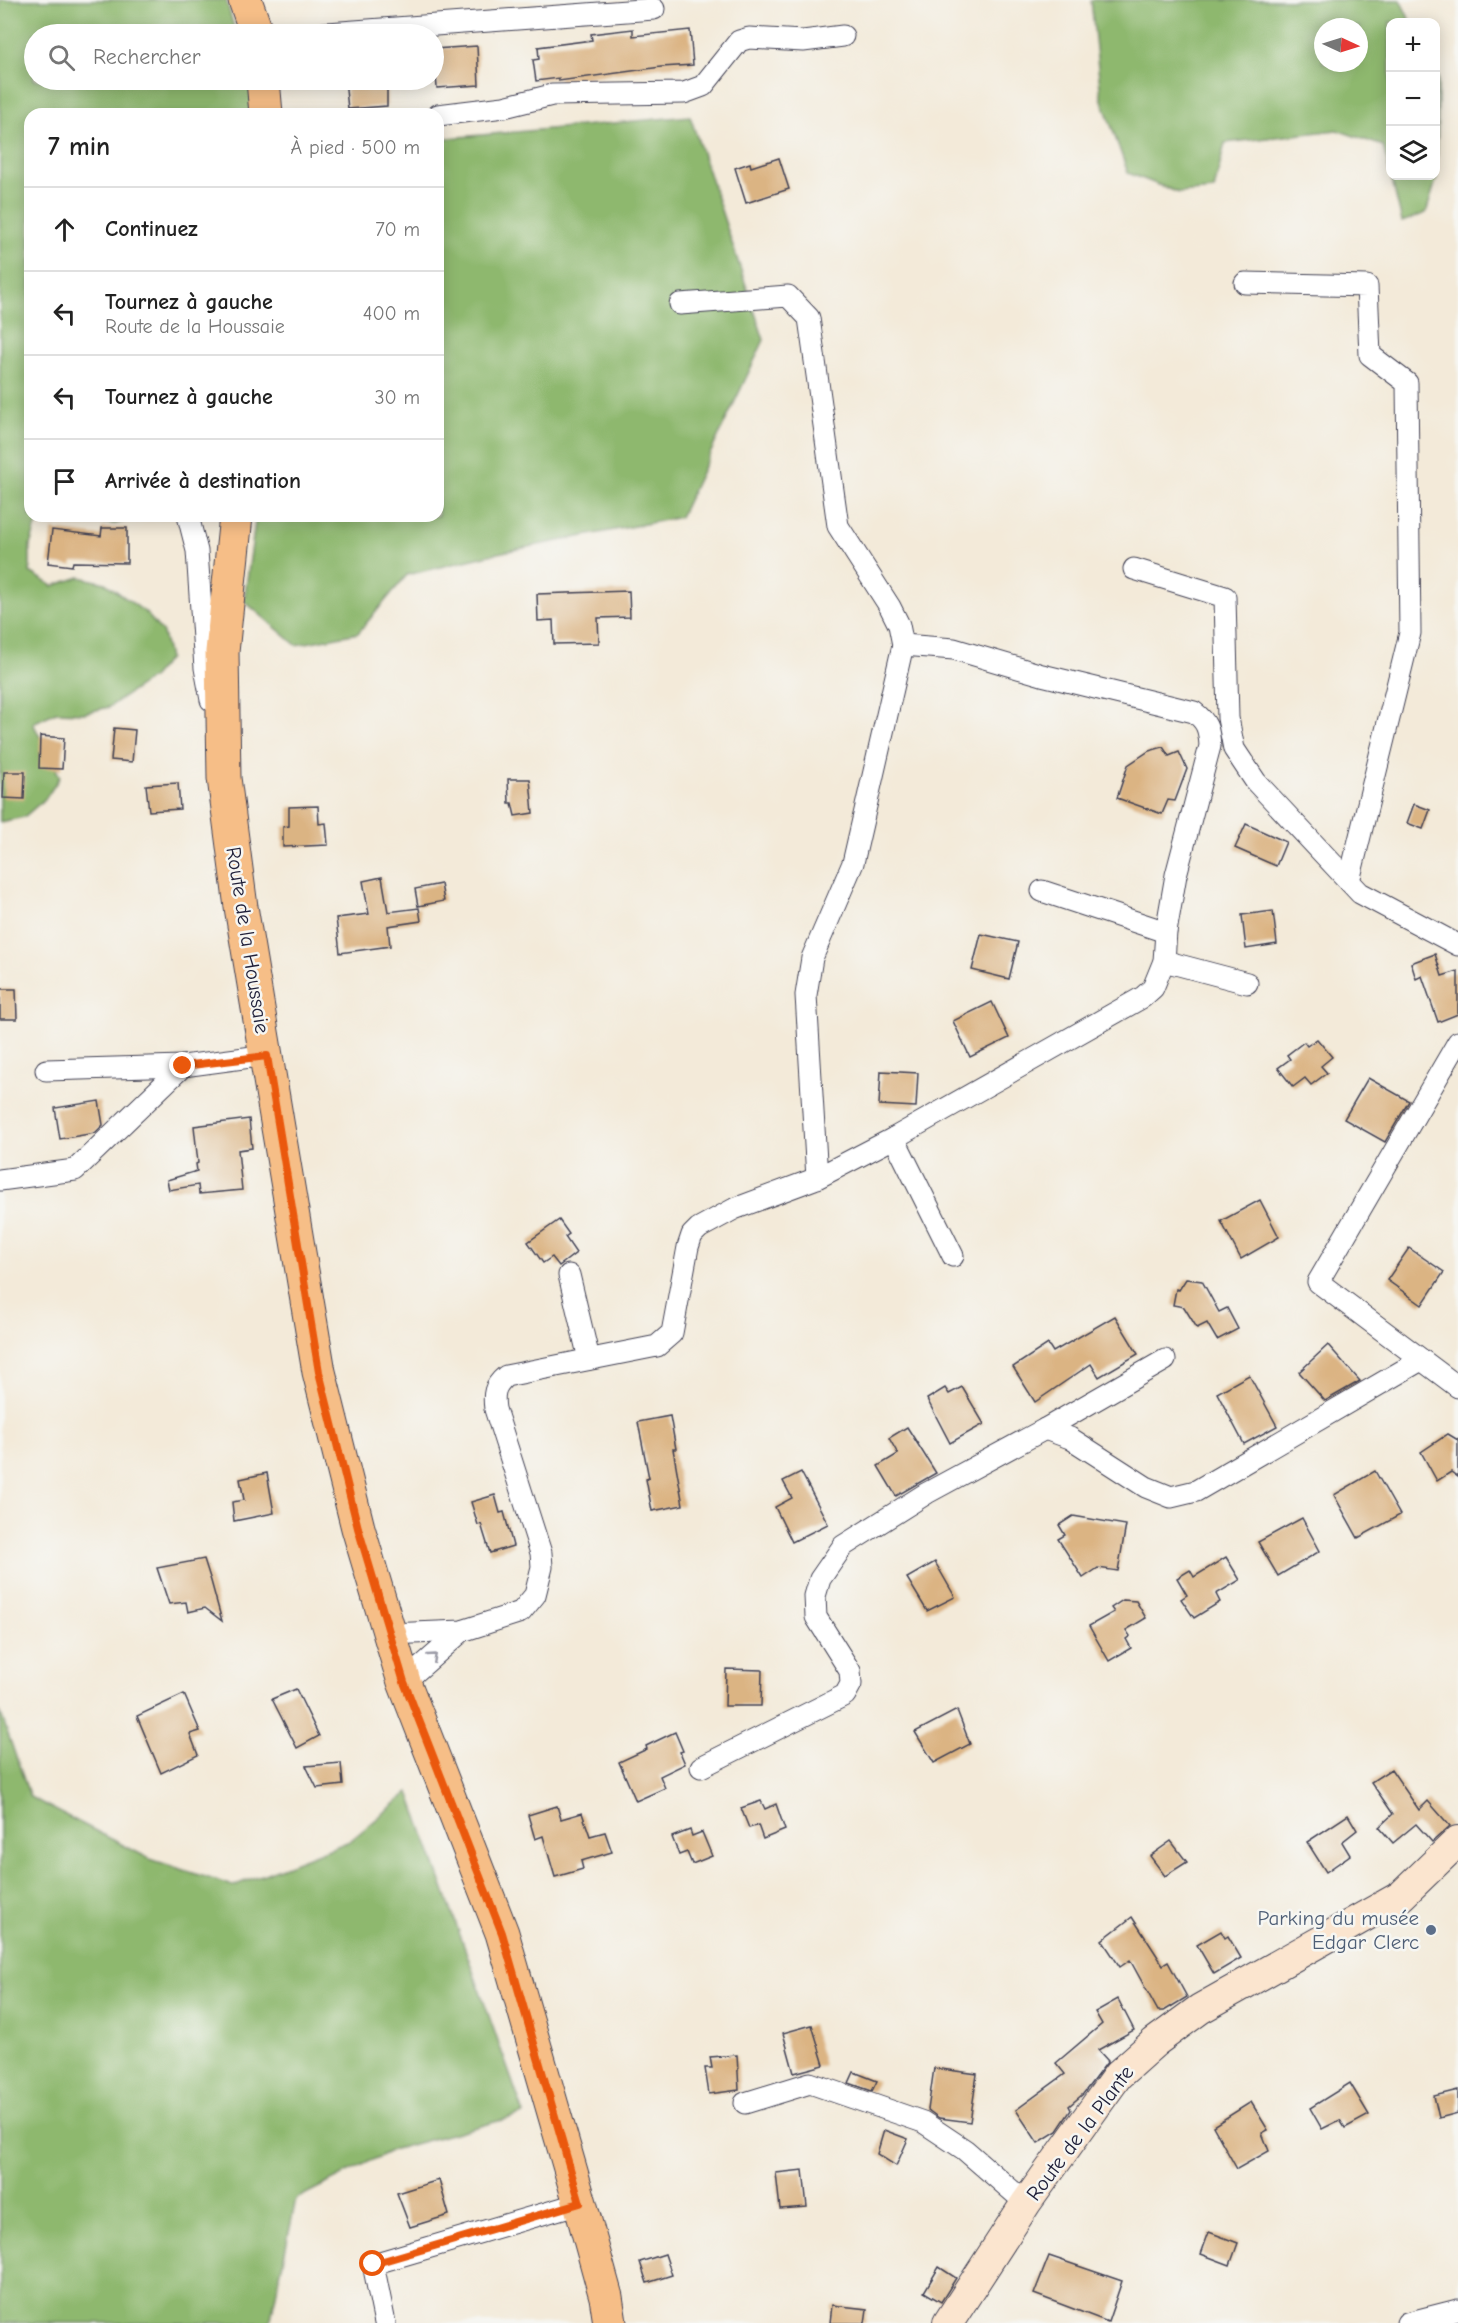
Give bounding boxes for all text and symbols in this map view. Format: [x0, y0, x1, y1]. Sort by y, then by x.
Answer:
north arrow [1314, 18, 1368, 72]
map controls [1386, 18, 1440, 180]
button: + [1386, 18, 1440, 72]
search box [24, 24, 444, 90]
icon: search [45, 41, 78, 74]
text: Rechercher [93, 44, 201, 70]
button: − [1386, 72, 1440, 126]
button: layers [1386, 126, 1440, 180]
text: 7 min [48, 132, 110, 162]
text: À pied · 500 m [291, 136, 420, 159]
icon: ahead [48, 213, 81, 246]
text: Continuez [105, 216, 198, 242]
text: 70 m [375, 218, 420, 241]
text: Tournez à gauche [105, 289, 273, 315]
icon: left [48, 297, 81, 330]
text: 400 m [363, 302, 420, 325]
text: Route de la Houssaie [105, 315, 285, 338]
icon: left [48, 381, 81, 414]
text: Tournez à gauche [105, 384, 273, 410]
text: 30 m [374, 386, 420, 409]
icon: arrive [48, 465, 81, 498]
text: Arrivée à destination [105, 468, 301, 494]
street label: Route de la Houssaie [221, 845, 275, 1035]
route end [169, 1052, 195, 1078]
one-way arrow [426, 1653, 437, 1664]
place label: Parking du musée Edgar Clerc [1258, 1906, 1419, 1954]
marker: Parking du musée Edgar Clerc [1424, 1923, 1438, 1937]
street label: Route de la Plante [1021, 2061, 1139, 2205]
route start [359, 2250, 385, 2276]

